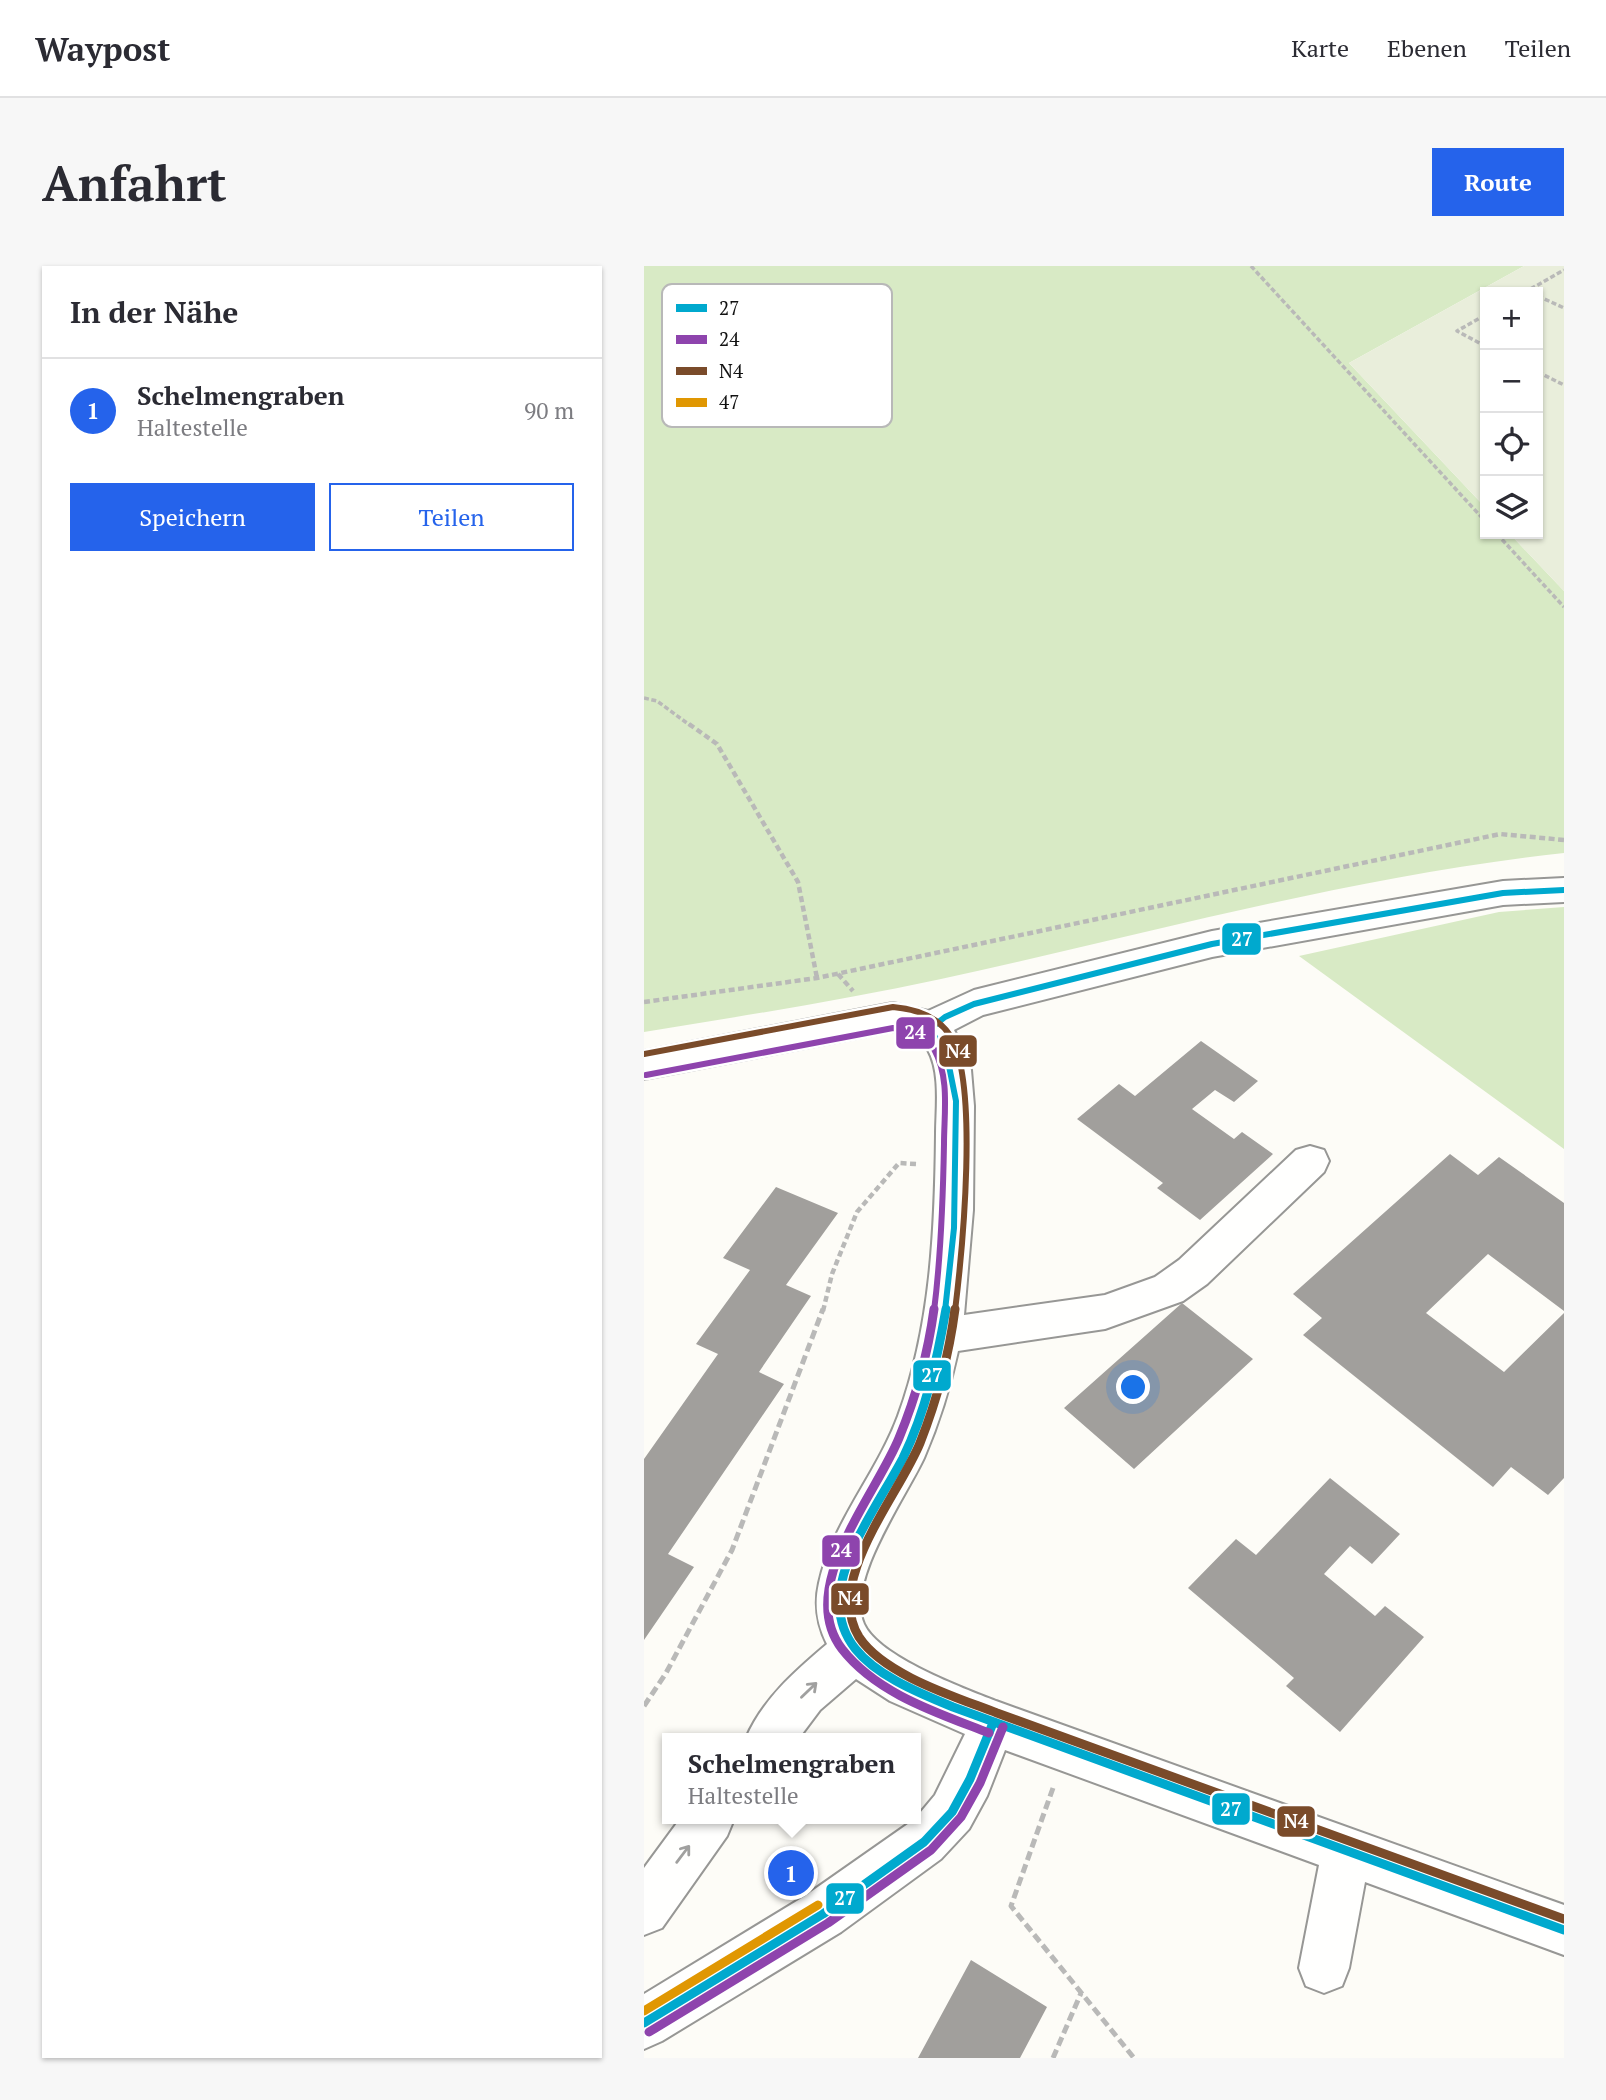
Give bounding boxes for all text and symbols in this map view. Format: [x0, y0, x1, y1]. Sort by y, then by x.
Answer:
text: Waypost [35, 27, 170, 70]
text: Karte [1291, 32, 1349, 64]
text: Ebenen [1387, 32, 1467, 64]
text: Teilen [1505, 32, 1571, 64]
button: Route [1432, 148, 1564, 216]
text: Anfahrt [42, 150, 227, 215]
legend [662, 284, 892, 427]
map controls [1480, 287, 1543, 539]
button: + [1480, 287, 1543, 350]
text: In der Nähe [70, 292, 238, 332]
text: 27 [719, 295, 739, 320]
text: 24 [719, 326, 740, 351]
button: − [1480, 350, 1543, 413]
text: N4 [719, 358, 744, 383]
text: Schelmengraben [137, 378, 344, 412]
text: 47 [719, 389, 739, 414]
text: 1 [87, 395, 100, 426]
text: 90 m [524, 395, 574, 426]
text: Haltestelle [137, 412, 248, 443]
button: locate [1480, 413, 1543, 476]
button: layers [1480, 476, 1543, 539]
button: Speichern [70, 483, 315, 551]
button: Teilen [329, 483, 574, 551]
line badge: 27 [1221, 922, 1262, 956]
text: 27 [1231, 926, 1253, 951]
line badge: 24 [895, 1016, 936, 1050]
text: 24 [904, 1019, 926, 1044]
line badge: N4 [938, 1034, 978, 1068]
text: N4 [945, 1038, 971, 1063]
line badge: 27 [912, 1359, 952, 1392]
text: 27 [921, 1362, 943, 1387]
your location [1116, 1370, 1150, 1404]
line badge: 24 [821, 1534, 861, 1568]
text: 24 [830, 1537, 852, 1562]
line badge: N4 [830, 1582, 870, 1616]
text: N4 [837, 1585, 863, 1610]
one-way arrow [800, 1681, 817, 1698]
popup [662, 1733, 921, 1824]
text: Schelmengraben [688, 1746, 895, 1780]
text: Haltestelle [688, 1780, 799, 1811]
line badge: 27 [1211, 1792, 1251, 1826]
text: 27 [1220, 1796, 1242, 1821]
line badge: N4 [1276, 1805, 1316, 1838]
text: N4 [1283, 1808, 1309, 1833]
one-way arrow [675, 1845, 690, 1864]
pin: 1 [768, 1847, 814, 1899]
line badge: 27 [825, 1882, 865, 1915]
text: 27 [834, 1885, 856, 1910]

